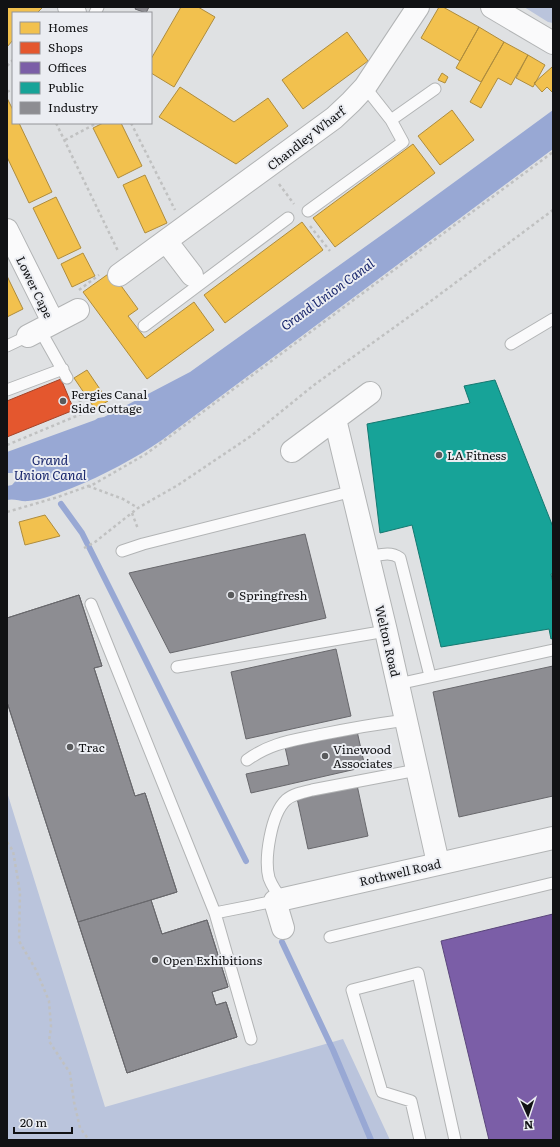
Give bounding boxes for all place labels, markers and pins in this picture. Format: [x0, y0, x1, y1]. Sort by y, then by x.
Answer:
place label: Fergies Canal Side Cottage [71, 385, 147, 417]
marker: Fergies Canal Side Cottage [58, 396, 68, 406]
place label: LA Fitness [447, 446, 507, 464]
marker: LA Fitness [434, 450, 444, 460]
place label: Springfresh [239, 586, 307, 604]
marker: Springfresh [226, 590, 236, 600]
place label: Trac [78, 738, 105, 756]
place label: Vinewood Associates [333, 740, 393, 772]
marker: Trac [65, 742, 75, 752]
marker: Vinewood Associates [320, 751, 330, 761]
place label: Open Exhibitions [163, 951, 263, 969]
marker: Open Exhibitions [150, 955, 160, 965]

